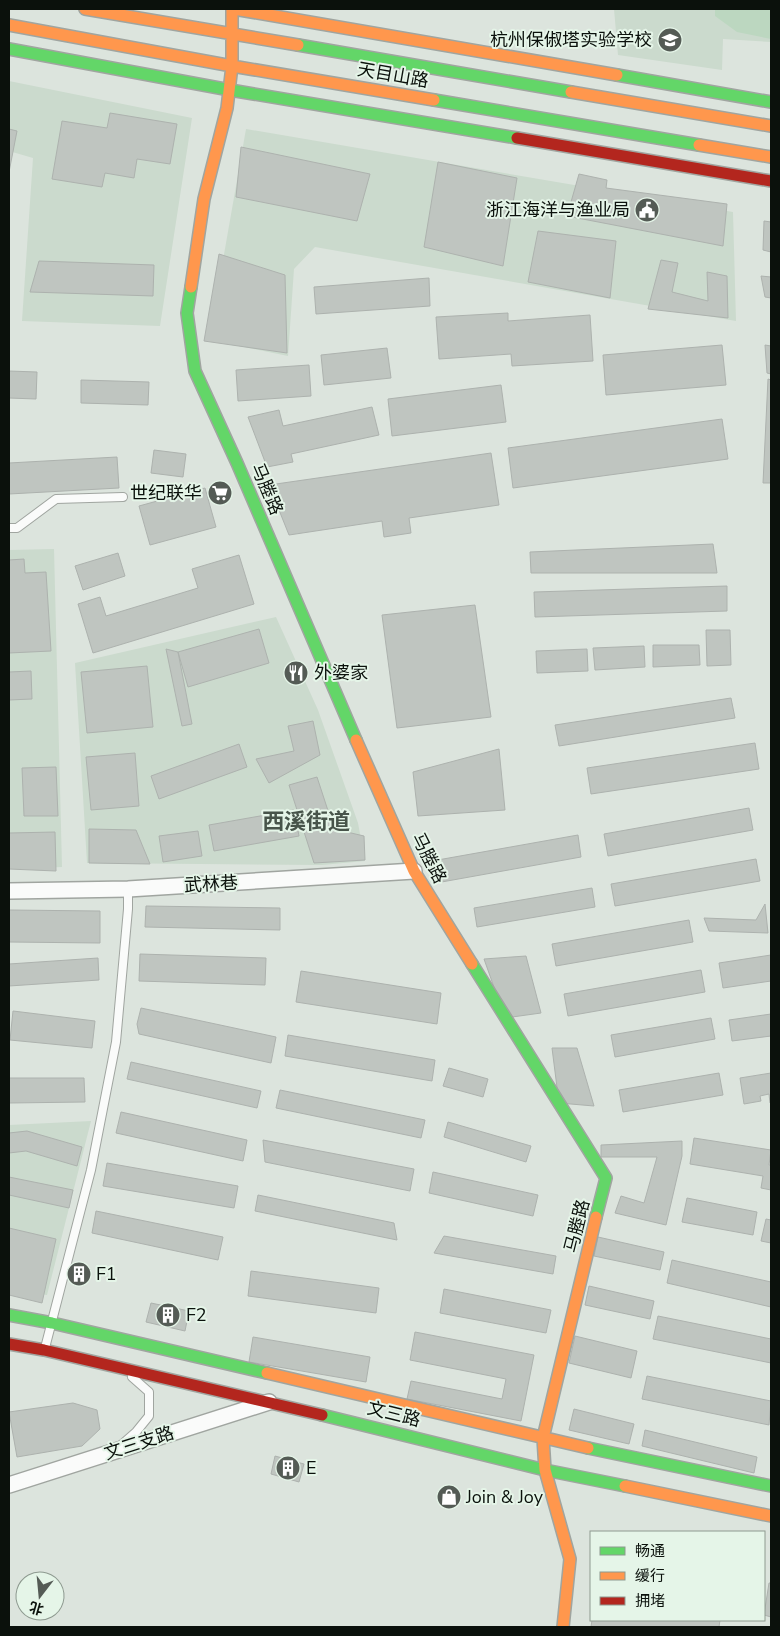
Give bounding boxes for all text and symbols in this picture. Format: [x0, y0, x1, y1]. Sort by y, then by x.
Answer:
school or university icon: 杭州保俶塔实验学校 [657, 27, 683, 53]
place label: 杭州保俶塔实验学校 [490, 28, 652, 52]
street label: 天目山路 [355, 57, 431, 93]
public building icon: 浙江海洋与渔业局 [634, 197, 660, 223]
place label: 浙江海洋与渔业局 [486, 198, 630, 222]
street label: 马塍路 [245, 459, 289, 519]
supermarket icon: 世纪联华 [207, 480, 233, 506]
place label: 世纪联华 [130, 481, 202, 505]
restaurant icon: 外婆家 [283, 660, 309, 686]
place label: 外婆家 [314, 661, 368, 685]
district label: 西溪街道 [262, 807, 350, 837]
street label: 马塍路 [406, 828, 452, 888]
street label: 武林巷 [183, 871, 239, 897]
street label: 马塍路 [559, 1197, 595, 1255]
building icon: F1 [66, 1261, 92, 1287]
place label: F1 [96, 1262, 117, 1286]
building icon: F2 [155, 1302, 181, 1328]
place label: F2 [186, 1303, 207, 1327]
street label: 文三路 [365, 1396, 423, 1432]
street label: 文三支路 [101, 1420, 177, 1466]
building icon: E [275, 1455, 301, 1481]
place label: E [306, 1456, 317, 1480]
shop icon: Join & Joy [436, 1484, 462, 1510]
place label: Join & Joy [465, 1485, 544, 1509]
legend [590, 1531, 765, 1621]
text: 畅通 [635, 1541, 665, 1561]
text: 缓行 [635, 1566, 665, 1586]
north arrow [15, 1571, 65, 1621]
text: 拥堵 [635, 1591, 665, 1611]
text: 北 [27, 1597, 46, 1619]

